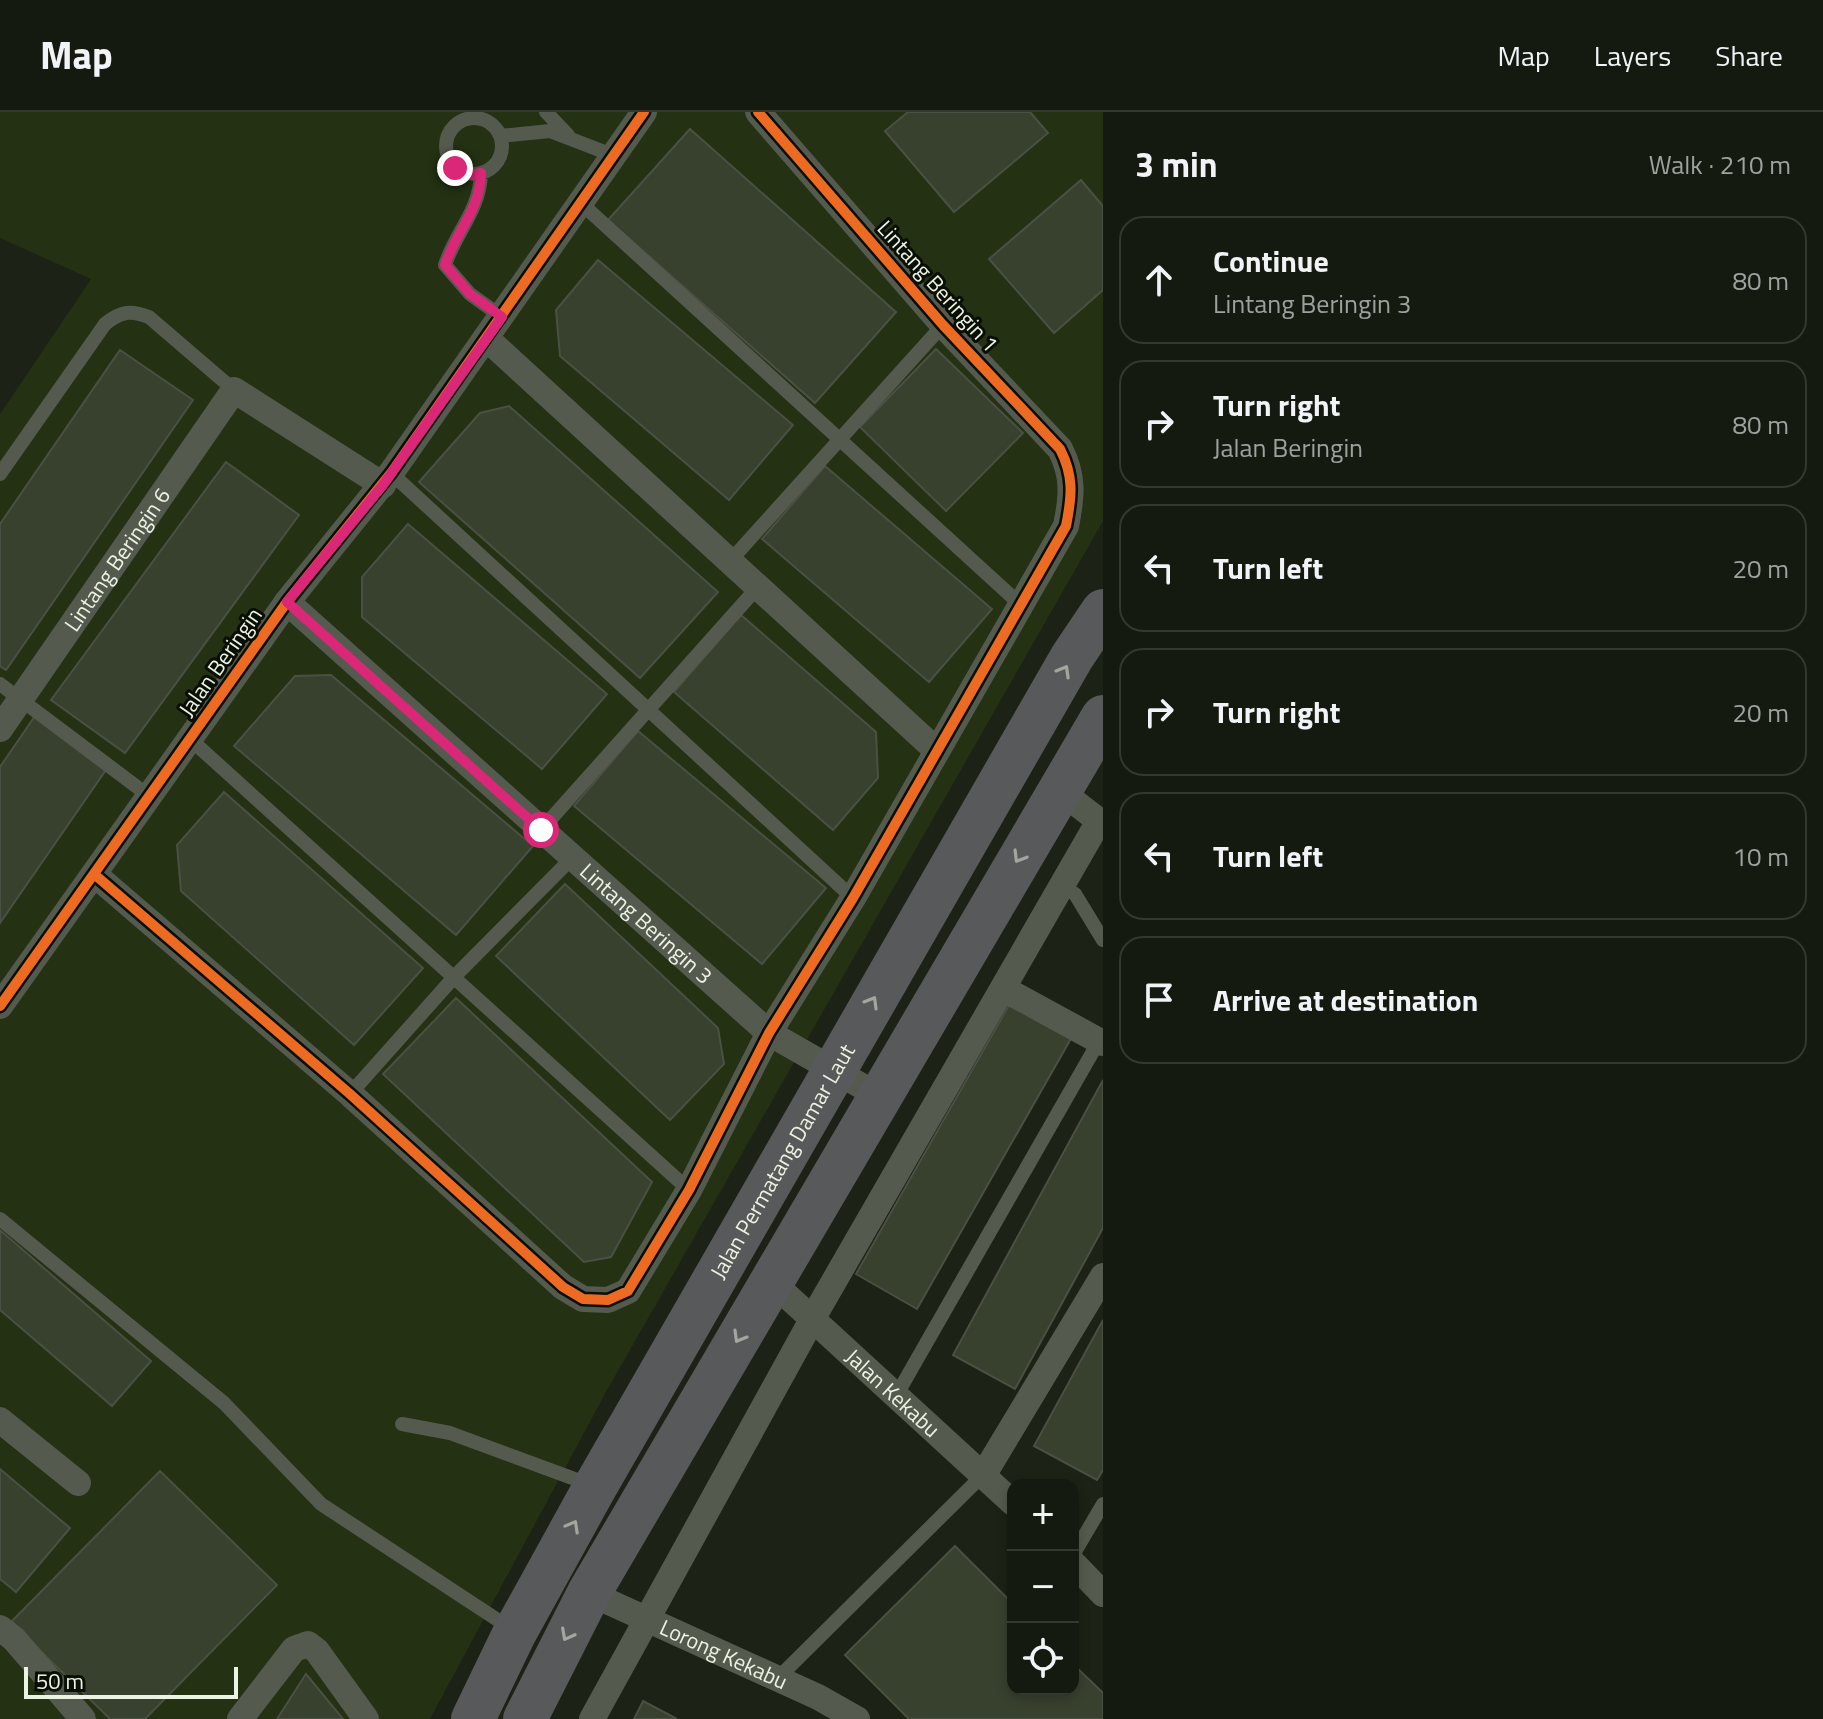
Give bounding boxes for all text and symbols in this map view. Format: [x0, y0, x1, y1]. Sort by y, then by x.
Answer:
text: Map [40, 26, 113, 84]
text: Map [1497, 34, 1550, 77]
text: Layers [1594, 34, 1671, 77]
text: Share [1715, 34, 1783, 77]
text: 3 min [1135, 138, 1218, 190]
text: Walk · 210 m [1649, 145, 1791, 184]
route end [437, 150, 473, 186]
street label: Lintang Beringin 1 [869, 212, 1007, 360]
text: Continue [1213, 238, 1329, 284]
icon: ahead [1137, 258, 1181, 302]
text: 80 m [1732, 261, 1789, 300]
text: Lintang Beringin 3 [1213, 284, 1411, 323]
text: Turn right [1213, 382, 1341, 428]
icon: right [1137, 402, 1181, 446]
text: 80 m [1732, 405, 1789, 444]
text: Jalan Beringin [1213, 428, 1363, 467]
street label: Lintang Beringin 6 [55, 481, 179, 638]
text: Turn left [1213, 545, 1323, 591]
icon: left [1137, 546, 1181, 590]
text: 20 m [1732, 549, 1789, 588]
street label: Jalan Beringin [170, 600, 270, 724]
one-way arrow [1054, 665, 1070, 680]
text: Turn right [1213, 689, 1341, 735]
icon: right [1137, 690, 1181, 734]
text: 20 m [1732, 693, 1789, 732]
route start [523, 812, 559, 848]
text: Turn left [1213, 833, 1323, 879]
icon: left [1137, 834, 1181, 878]
text: 10 m [1732, 837, 1789, 876]
one-way arrow [1013, 848, 1029, 863]
street label: Lintang Beringin 3 [572, 855, 720, 992]
text: Arrive at destination [1213, 977, 1478, 1023]
icon: arrive [1137, 978, 1181, 1022]
one-way arrow [862, 996, 878, 1011]
street label: Jalan Permatang Damar Laut [701, 1037, 863, 1285]
one-way arrow [733, 1328, 749, 1343]
street label: Jalan Kekabu [838, 1340, 948, 1445]
map controls [1007, 1479, 1079, 1695]
button: + [1007, 1479, 1079, 1551]
one-way arrow [564, 1519, 579, 1534]
button: − [1007, 1551, 1079, 1623]
street label: Lorong Kekabu [654, 1610, 793, 1698]
button: locate [1007, 1623, 1079, 1695]
one-way arrow [562, 1627, 577, 1641]
scale bar [24, 1663, 238, 1699]
text: 50 m [36, 1664, 84, 1698]

